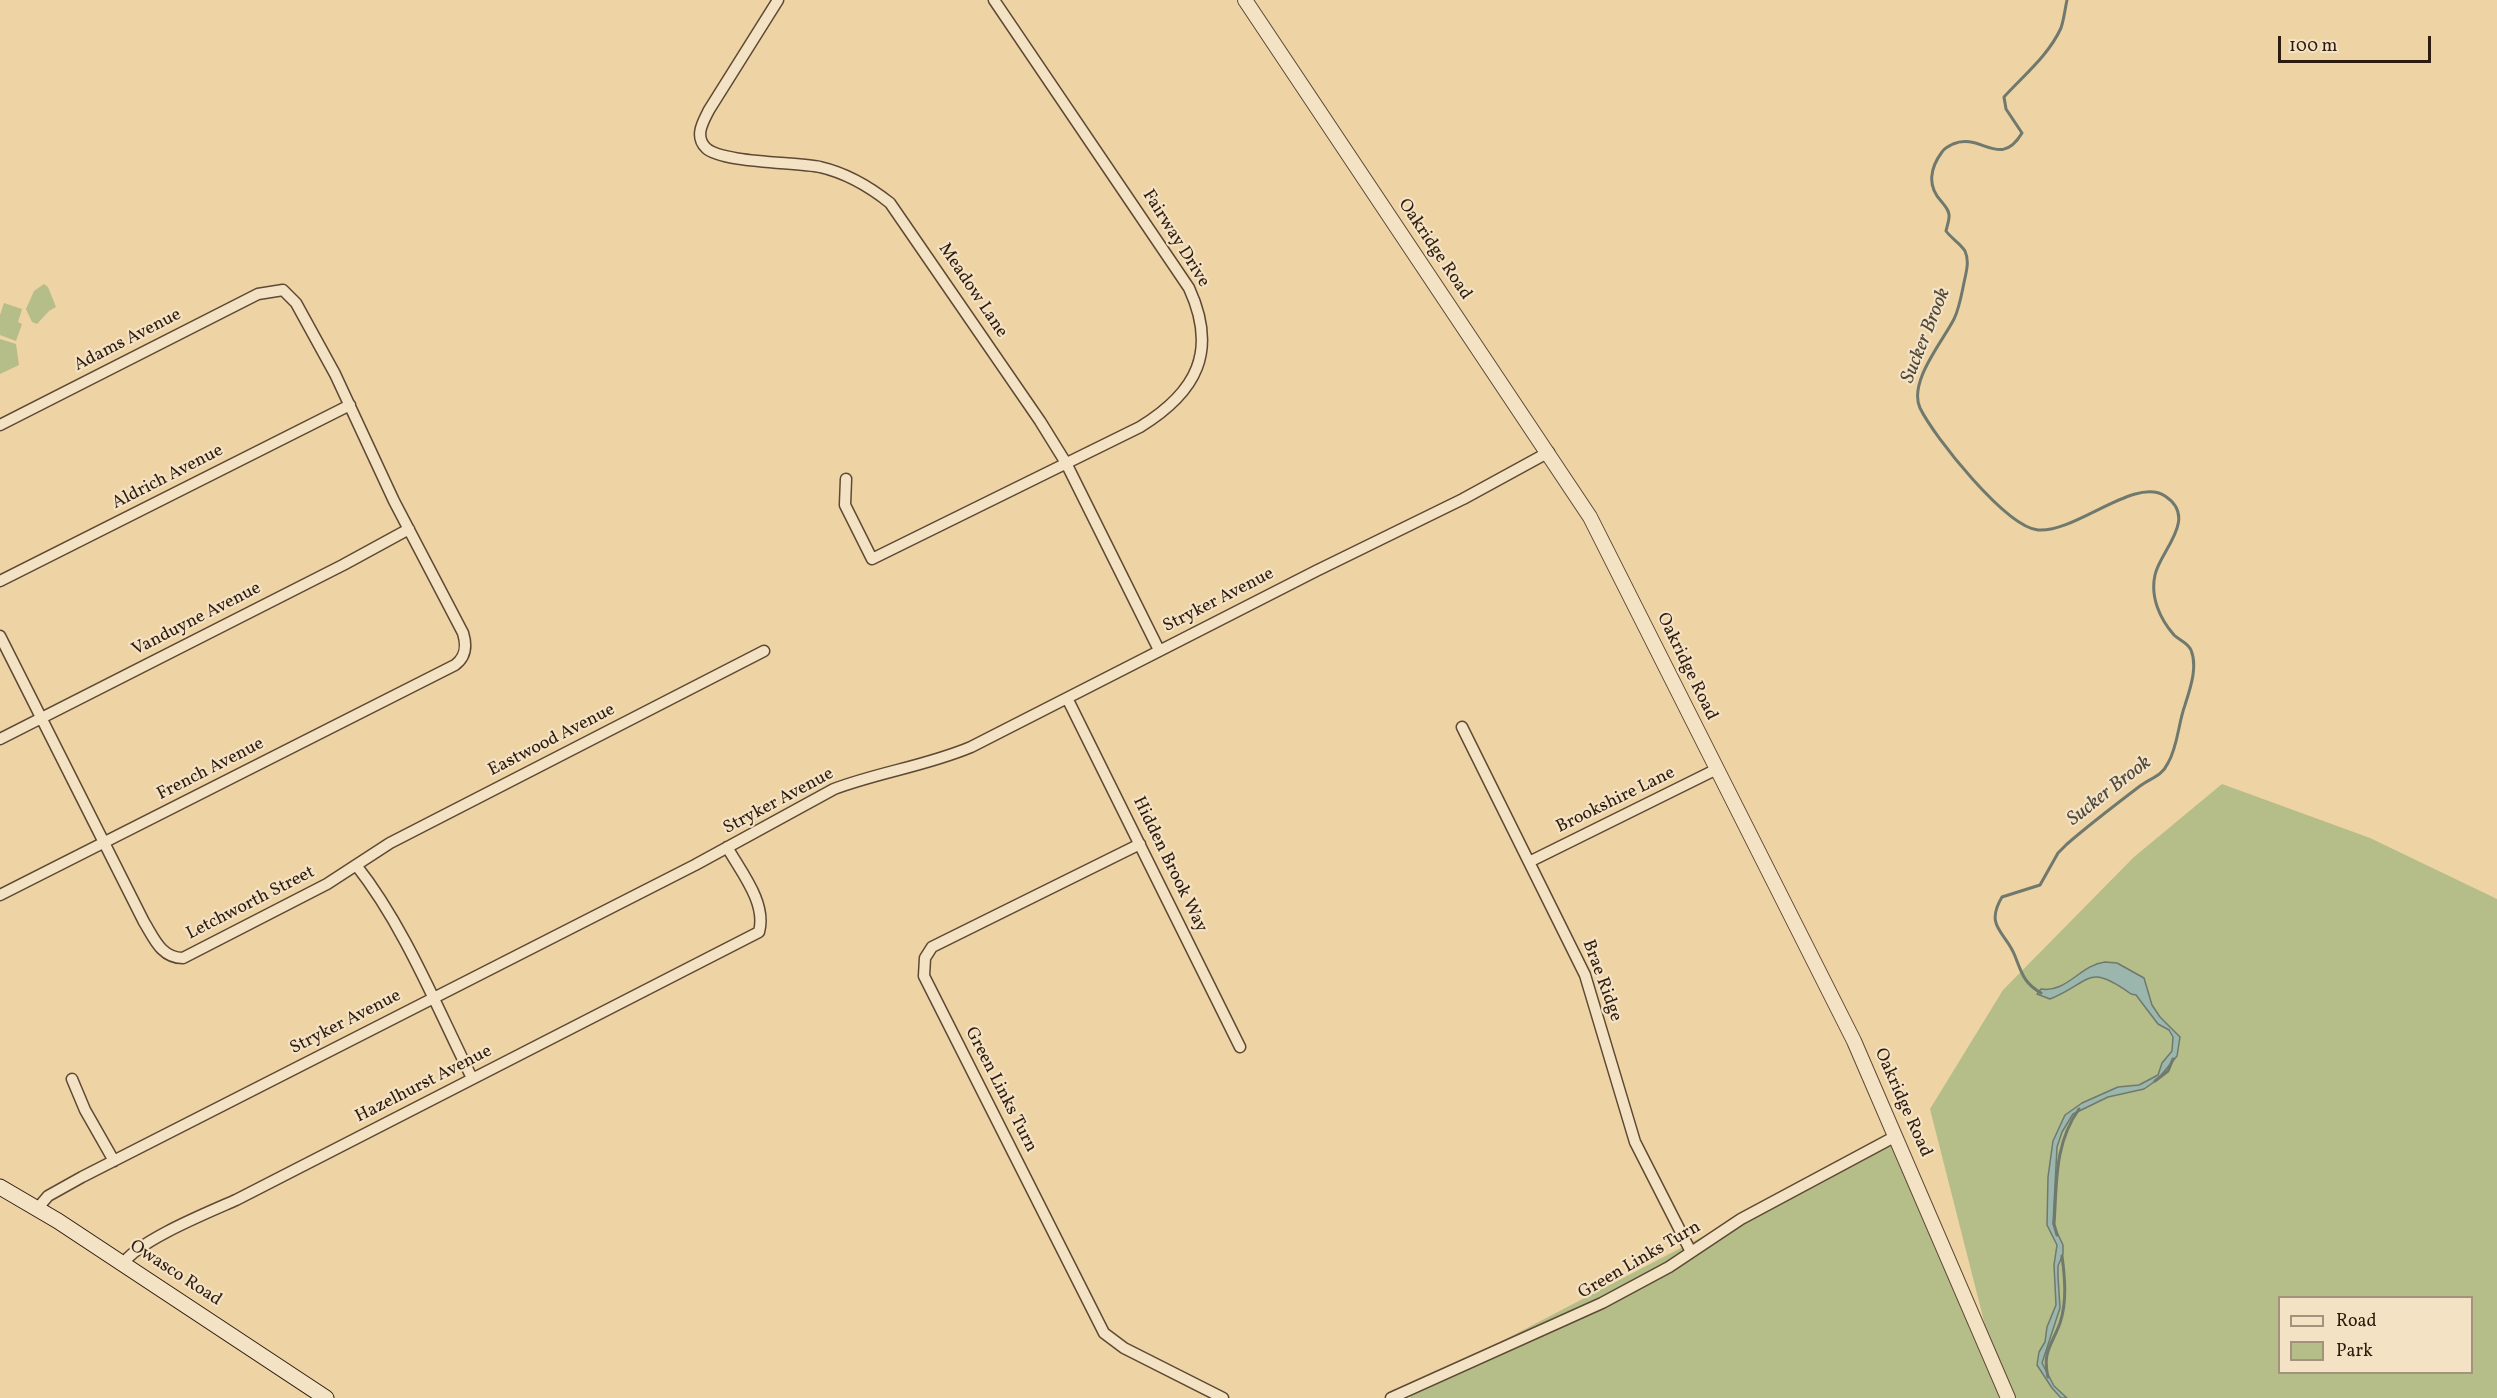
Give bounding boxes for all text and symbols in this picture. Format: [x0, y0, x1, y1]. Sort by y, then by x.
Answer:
scale bar [2281, 24, 2434, 62]
text: 100 m [2289, 34, 2338, 59]
street label: Fairway Drive [1136, 186, 1214, 292]
street label: Oakridge Road [1392, 195, 1476, 305]
street label: Meadow Lane [932, 240, 1012, 342]
water label: Sucker Brook [1897, 285, 1957, 387]
street label: Adams Avenue [71, 305, 185, 377]
street label: Aldrich Avenue [109, 441, 227, 515]
street label: Stryker Avenue [1160, 564, 1278, 638]
street label: Vanduyne Avenue [129, 578, 265, 662]
street label: Oakridge Road [1651, 610, 1721, 724]
street label: Eastwood Avenue [485, 700, 619, 782]
street label: French Avenue [154, 734, 268, 806]
water label: Sucker Brook [2063, 752, 2157, 832]
street label: Brookshire Lane [1553, 763, 1679, 839]
street label: Stryker Avenue [720, 764, 838, 840]
street label: Hidden Brook Way [1127, 794, 1211, 936]
street label: Letchworth Street [183, 862, 319, 946]
street label: Brae Ridge [1576, 937, 1626, 1025]
street label: Stryker Avenue [287, 986, 405, 1060]
street label: Green Links Turn [959, 1024, 1041, 1156]
street label: Hazelhurst Avenue [352, 1041, 496, 1129]
street label: Oakridge Road [1868, 1045, 1936, 1161]
street label: Green Links Turn [1575, 1217, 1705, 1305]
street label: Owasco Road [125, 1236, 225, 1312]
legend [2278, 1296, 2473, 1374]
text: Road [2336, 1309, 2377, 1334]
text: Park [2336, 1339, 2373, 1364]

